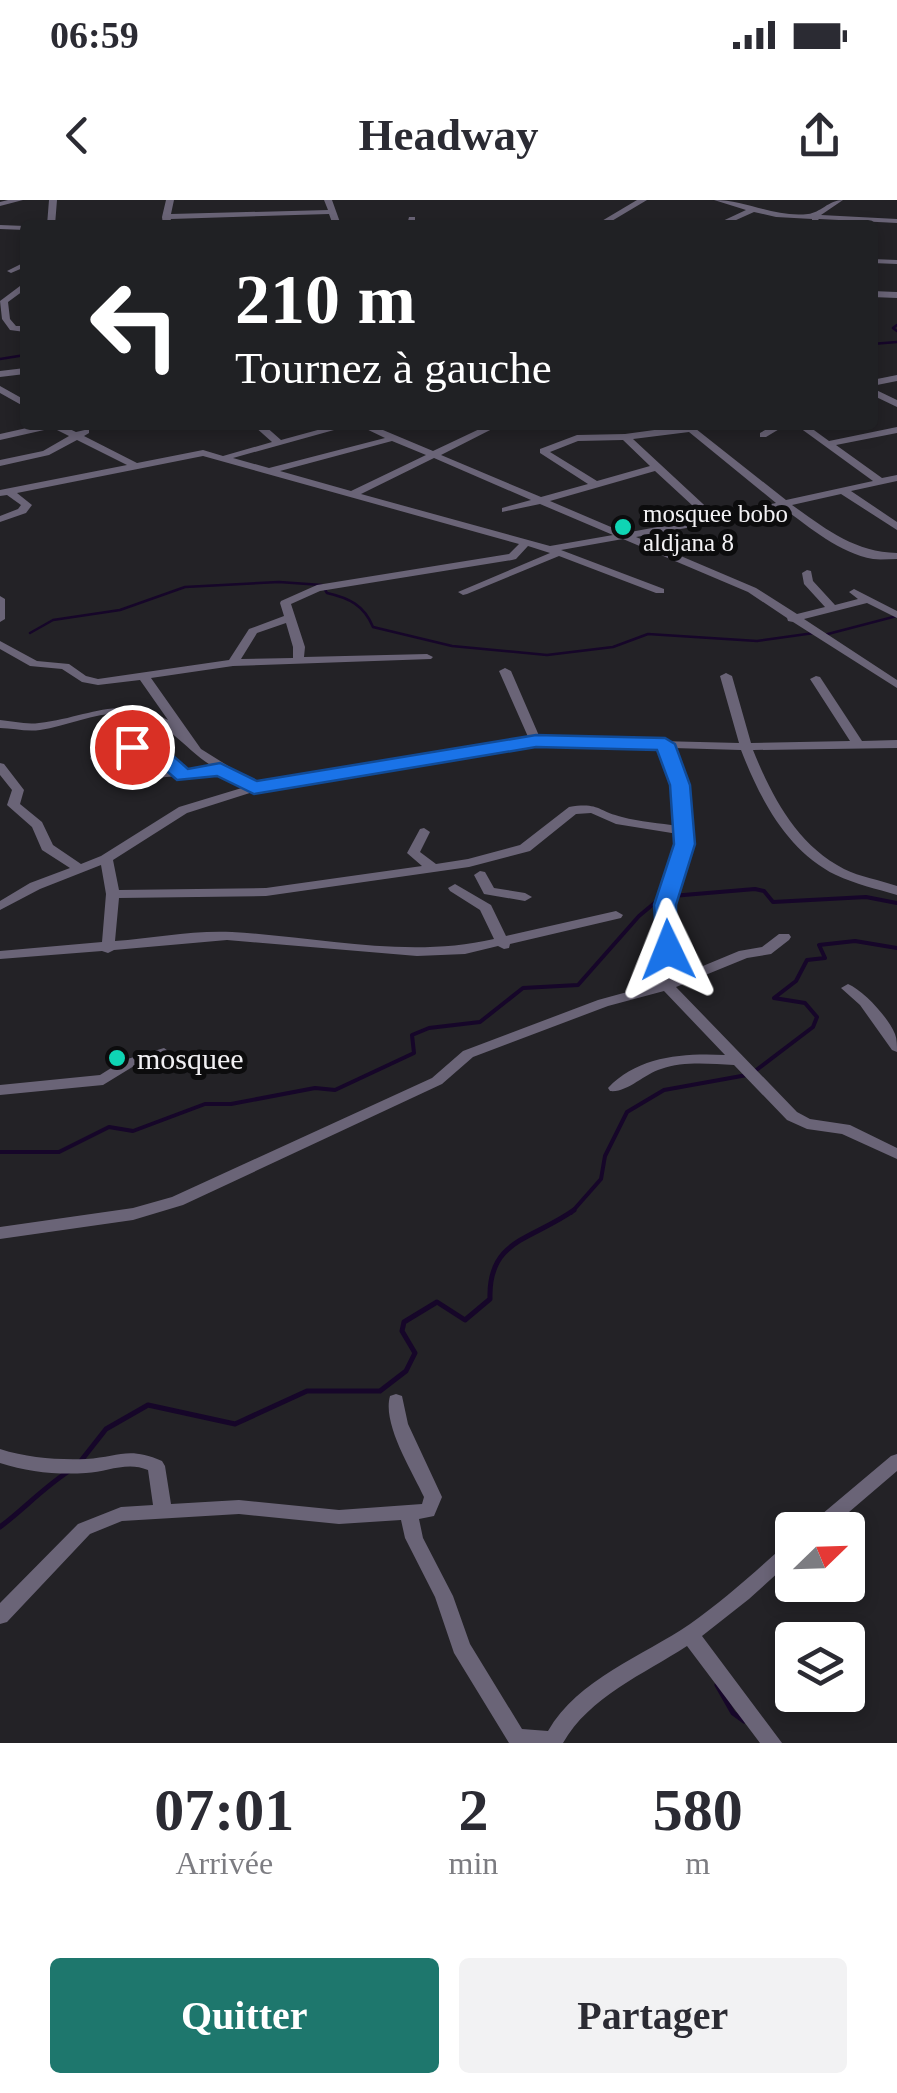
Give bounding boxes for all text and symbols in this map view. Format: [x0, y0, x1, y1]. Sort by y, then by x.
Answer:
text: 06:59 [50, 14, 139, 56]
icon: back [50, 108, 105, 163]
icon: share [792, 108, 847, 163]
text: Headway [359, 110, 539, 160]
icon: left [70, 260, 200, 390]
text: 210 m [235, 261, 416, 338]
text: Tournez à gauche [235, 343, 552, 393]
place label: mosquee bobo aldjana 8 [643, 500, 788, 556]
marker: mosquee bobo aldjana 8 [612, 516, 634, 538]
pin [90, 705, 175, 790]
icon: arrive [105, 720, 160, 775]
position arrow [616, 898, 720, 1002]
place label: mosquee [137, 1042, 244, 1075]
marker: mosquee [106, 1047, 128, 1069]
north arrow [775, 1512, 865, 1602]
map controls [775, 1512, 865, 1712]
button: layers [775, 1622, 865, 1712]
text: 07:01 [154, 1777, 294, 1843]
text: 2 [458, 1777, 488, 1843]
text: 580 [653, 1777, 743, 1843]
text: Arrivée [175, 1845, 273, 1881]
text: min [449, 1845, 498, 1881]
text: m [685, 1845, 710, 1881]
button: Quitter [50, 1958, 439, 2073]
button: Partager [459, 1958, 847, 2073]

